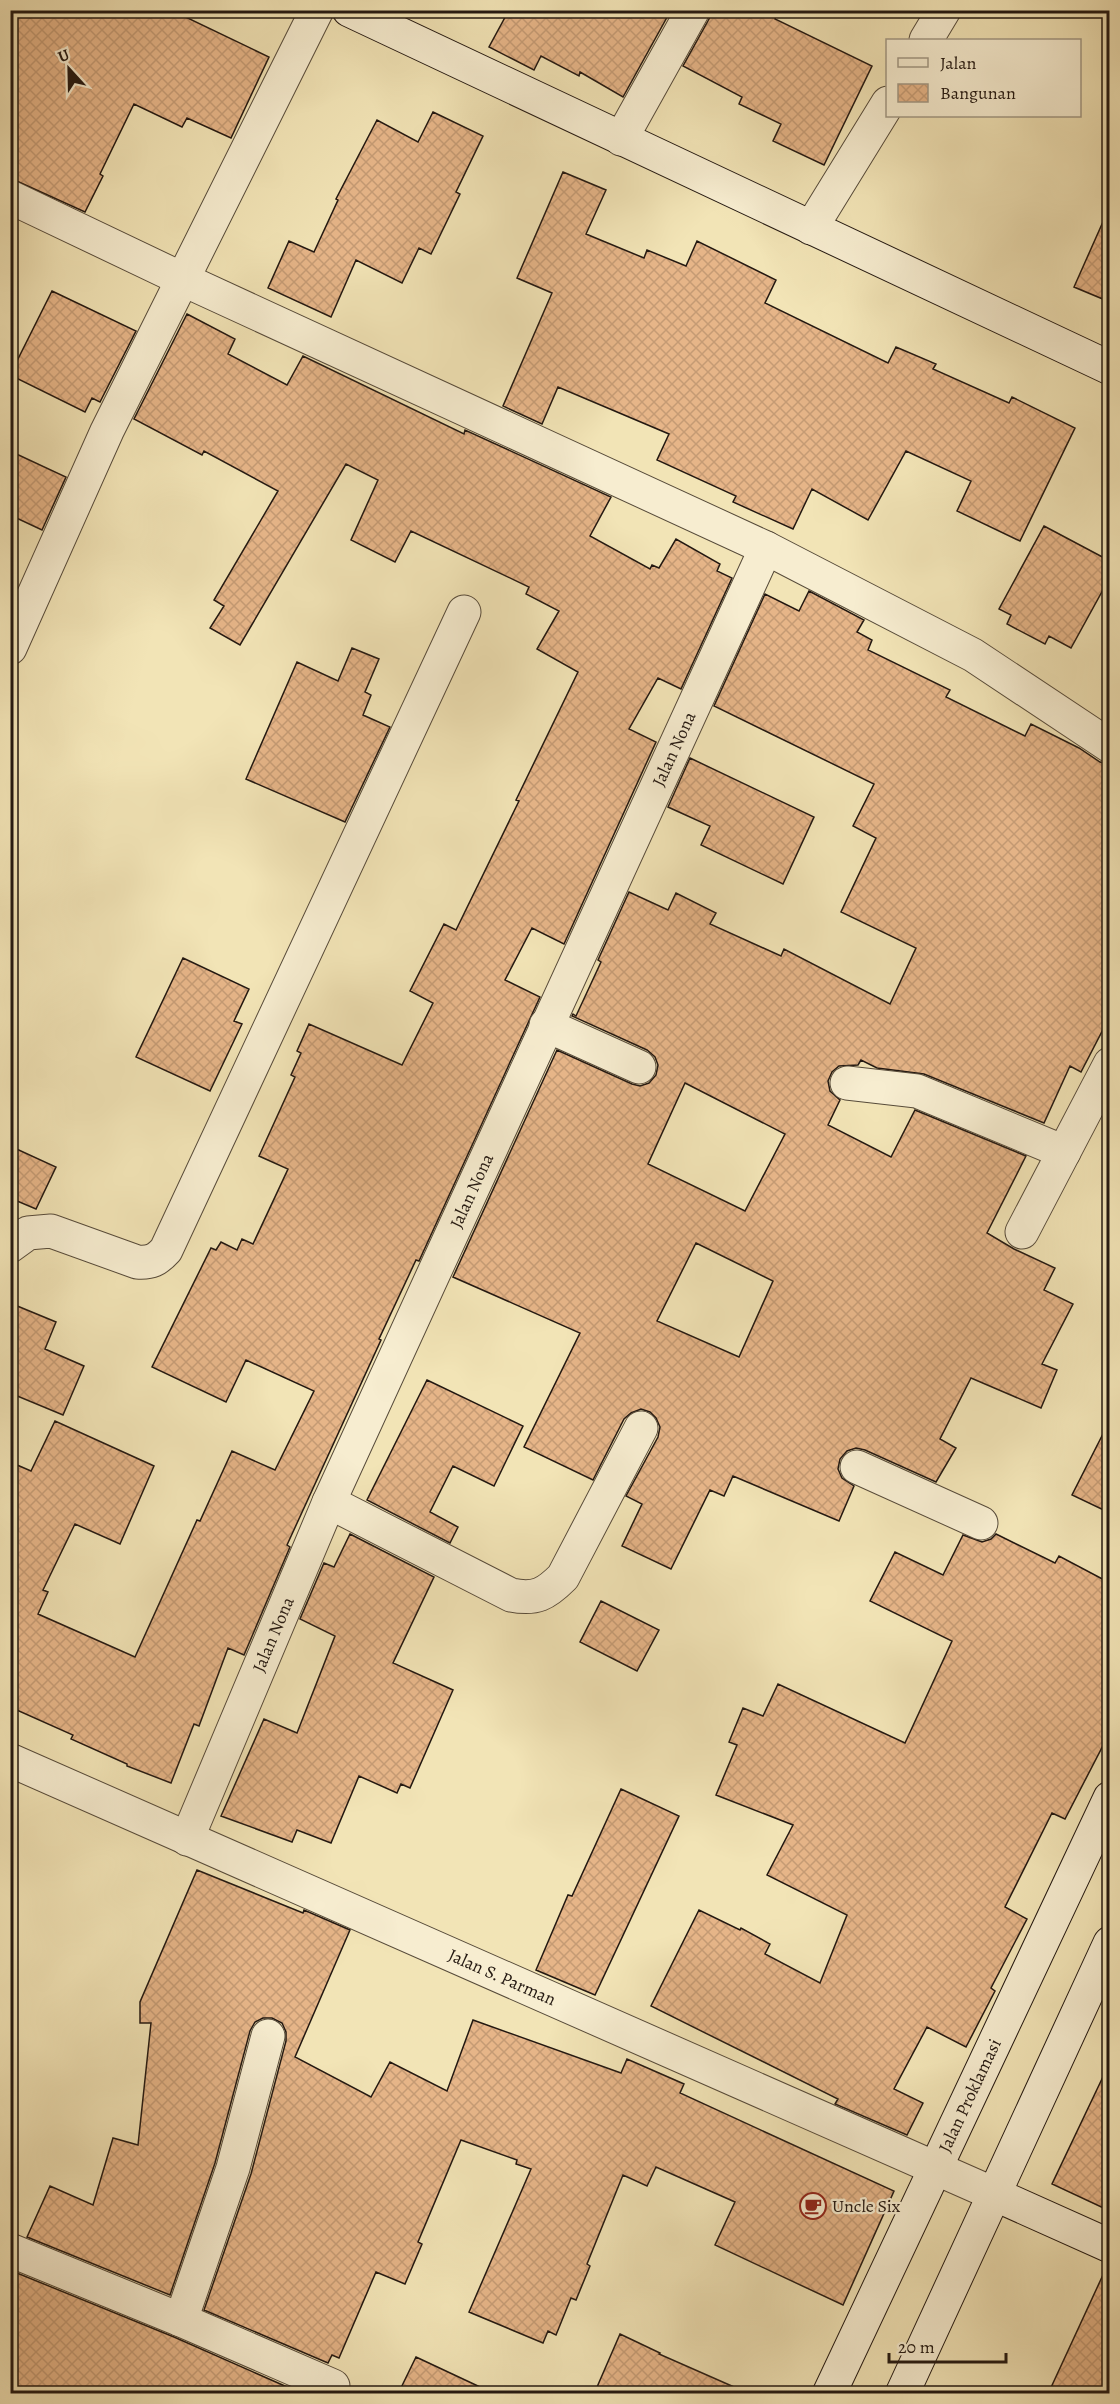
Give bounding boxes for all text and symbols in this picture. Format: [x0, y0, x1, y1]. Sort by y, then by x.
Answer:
north arrow [39, 39, 99, 99]
legend [886, 39, 1081, 117]
text: U [55, 44, 73, 68]
text: Jalan [940, 51, 977, 75]
text: Bangunan [940, 81, 1016, 105]
street label: Jalan Nona [646, 707, 702, 790]
street label: Jalan Nona [444, 1149, 499, 1232]
street label: Jalan Nona [247, 1592, 300, 1676]
street label: Jalan S. Parman [445, 1943, 560, 2011]
street label: Jalan Proklamasi [933, 2035, 1007, 2156]
cafe icon: Uncle Six [798, 2191, 828, 2221]
place label: Uncle Six [832, 2194, 901, 2218]
scale bar [889, 2326, 1006, 2364]
text: 20 m [898, 2335, 935, 2359]

